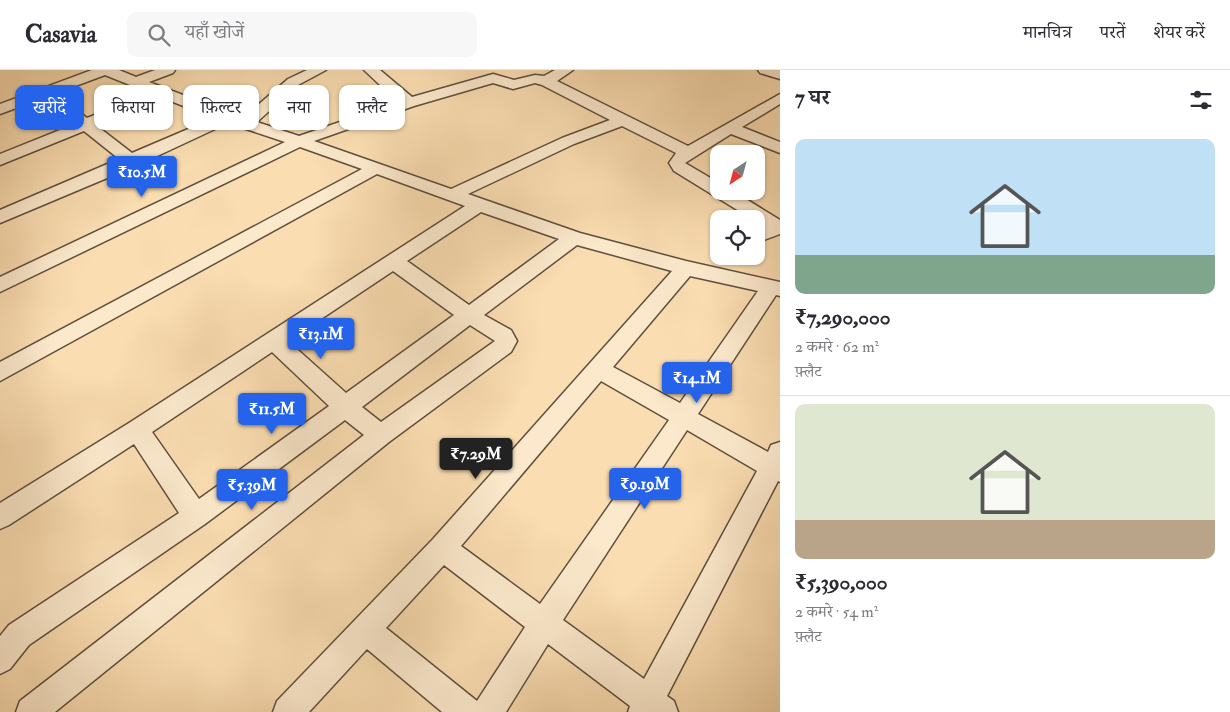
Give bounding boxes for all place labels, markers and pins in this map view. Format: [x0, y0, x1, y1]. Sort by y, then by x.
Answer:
pin: ₹10.5M [101, 156, 183, 198]
pin: ₹13.1M [280, 318, 362, 360]
pin: ₹14.1M [656, 362, 738, 404]
pin: ₹11.5M [231, 392, 313, 435]
pin: ₹7.29M [435, 438, 517, 480]
pin: ₹5.39M [211, 468, 293, 511]
pin: ₹9.19M [604, 468, 686, 510]

